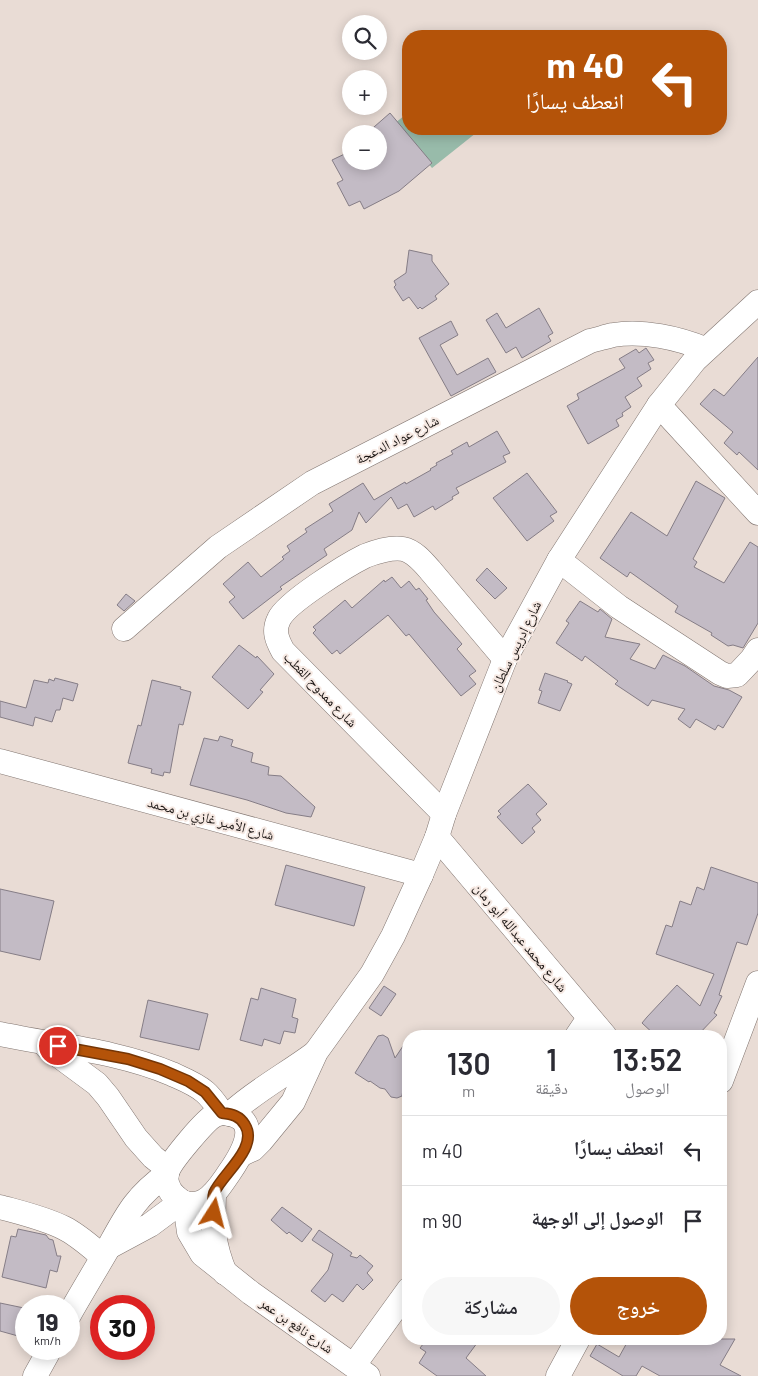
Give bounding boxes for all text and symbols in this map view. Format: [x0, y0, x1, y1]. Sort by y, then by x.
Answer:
map controls [342, 15, 387, 170]
button: search [342, 15, 387, 60]
text: 40 m [547, 43, 624, 85]
icon: left [642, 50, 707, 115]
button: + [342, 70, 387, 115]
text: انعطف يسارًا [526, 87, 624, 113]
button: − [342, 125, 387, 170]
street label: شارع عواد الدعجة [353, 411, 442, 469]
street label: شارع إدريس سلطان [486, 598, 546, 695]
street label: شارع ممدوح القطب [279, 648, 361, 732]
street label: شارع الأمير غازي بن محمد [145, 793, 276, 847]
street label: شارع محمد عبدالله أبو رمان [469, 879, 572, 996]
pin [37, 1025, 79, 1067]
icon: arrive [44, 1032, 72, 1060]
text: 1 [546, 1041, 557, 1077]
text: 13:52 [613, 1041, 682, 1077]
text: 130 [447, 1045, 490, 1081]
text: دقيقة [535, 1078, 568, 1097]
text: الوصول [625, 1078, 670, 1097]
text: m [462, 1081, 475, 1100]
text: انعطف يسارًا [574, 1136, 664, 1159]
icon: left [679, 1137, 707, 1165]
text: 40 m [422, 1139, 463, 1162]
position arrow [187, 1186, 239, 1238]
text: الوصول إلى الوجهة [531, 1206, 664, 1229]
icon: arrive [679, 1207, 707, 1235]
text: 90 m [422, 1209, 462, 1232]
button: مشاركة [422, 1277, 560, 1335]
button: خروج [570, 1277, 707, 1335]
street label: شارع نافع بن عمر [255, 1293, 337, 1358]
speed limit sign: 30 [90, 1295, 155, 1360]
text: 19 [36, 1306, 59, 1336]
text: km/h [34, 1333, 61, 1347]

